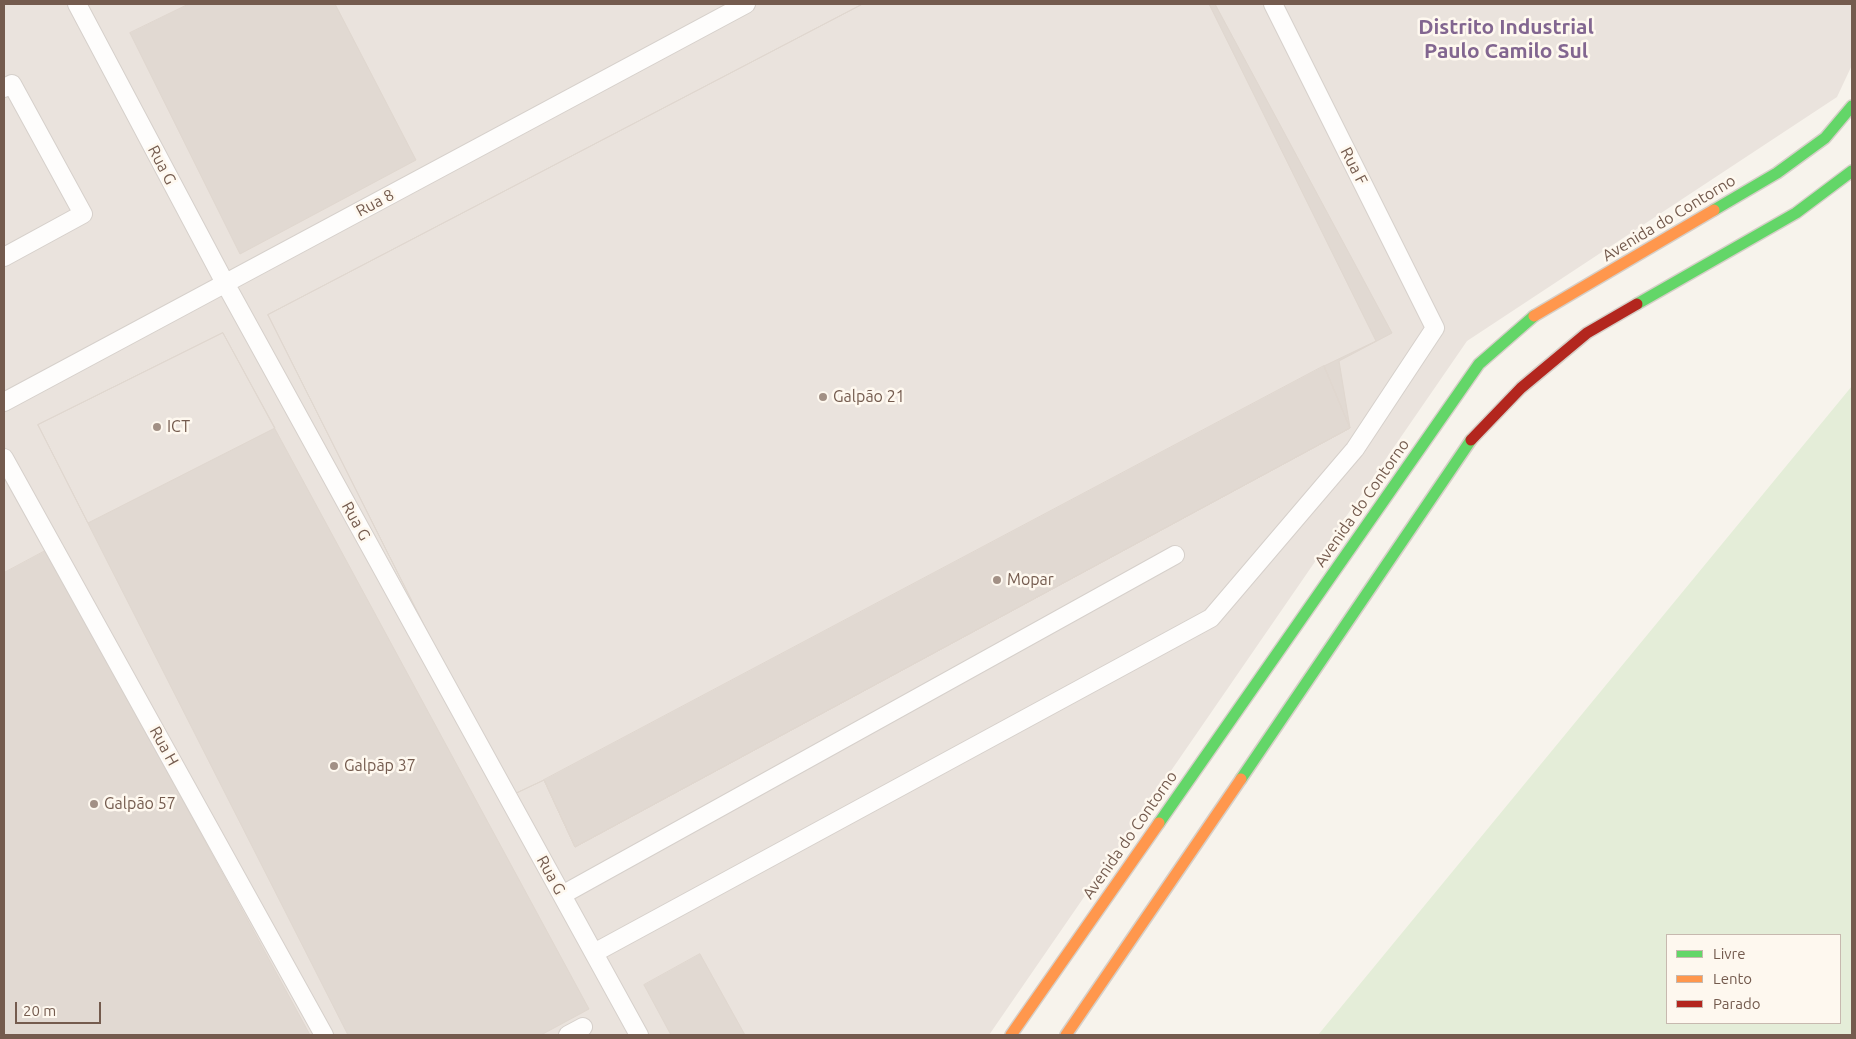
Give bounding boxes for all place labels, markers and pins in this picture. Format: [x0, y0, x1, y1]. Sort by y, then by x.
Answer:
place label: Galpão 21 [833, 387, 905, 407]
marker: Galpão 21 [817, 391, 829, 403]
place label: ICT [167, 417, 190, 437]
marker: ICT [151, 421, 163, 433]
place label: Mopar [1007, 570, 1054, 590]
marker: Mopar [991, 574, 1003, 586]
place label: Galpãp 37 [344, 756, 416, 776]
marker: Galpãp 37 [328, 760, 340, 772]
place label: Galpão 57 [104, 794, 176, 814]
marker: Galpão 57 [88, 798, 100, 810]

